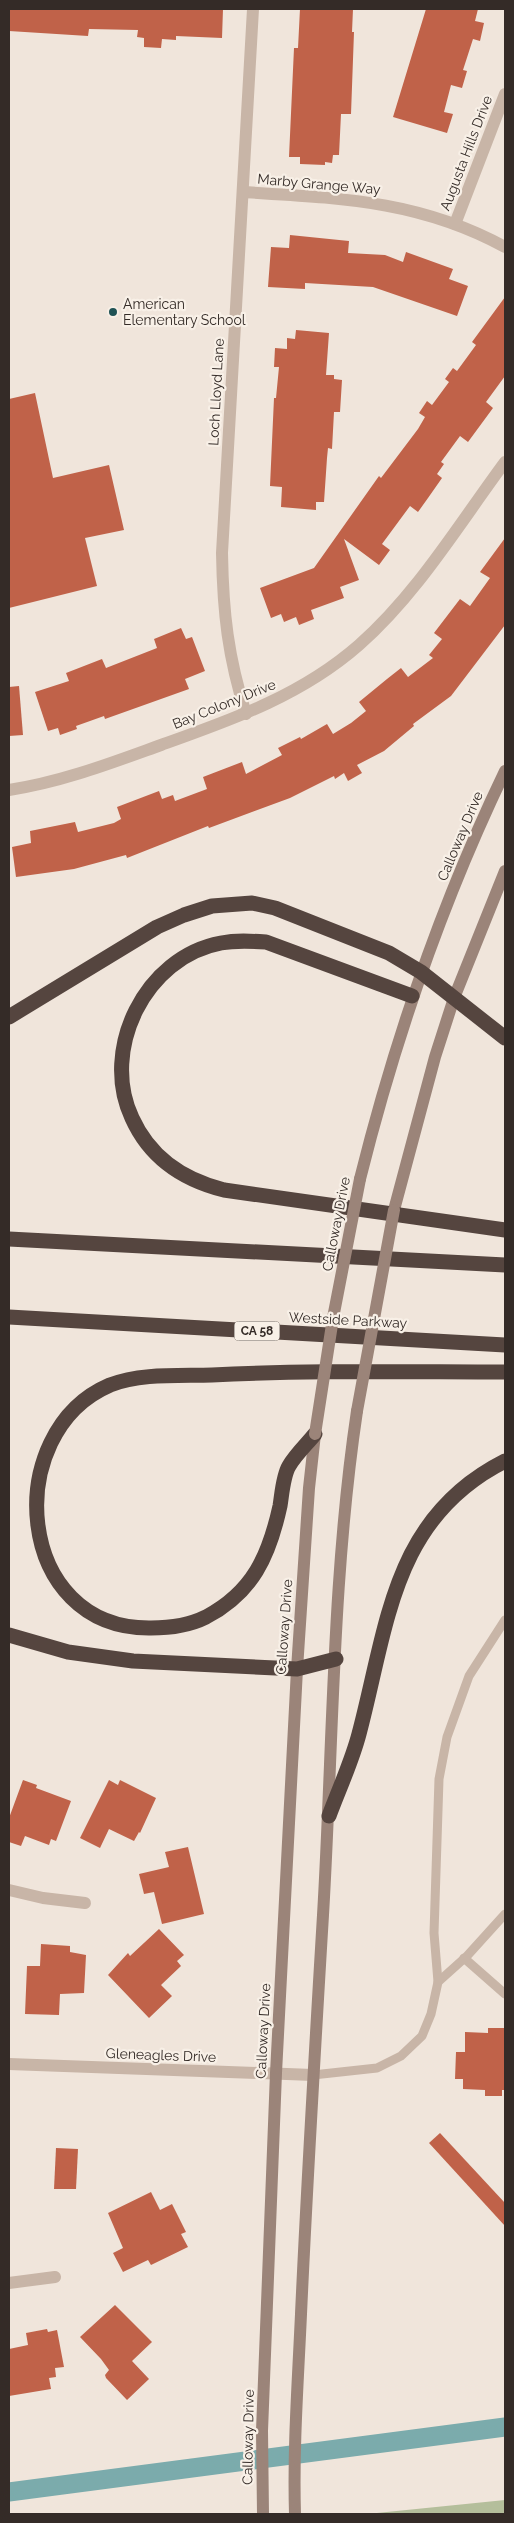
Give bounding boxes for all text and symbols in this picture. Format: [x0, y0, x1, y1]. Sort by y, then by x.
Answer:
street label: Augusta Hills Drive [437, 93, 495, 213]
street label: Marby Grange Way [257, 171, 382, 197]
place label: American Elementary School [123, 296, 246, 328]
marker: American Elementary School [107, 306, 119, 318]
street label: Loch Lloyd Lane [205, 338, 227, 446]
street label: Bay Colony Drive [170, 676, 278, 732]
street label: Calloway Drive [434, 789, 486, 883]
street label: Calloway Drive [319, 1175, 353, 1273]
street label: Westside Parkway [288, 1309, 408, 1331]
road number: CA 58 [234, 1322, 280, 1340]
street label: Calloway Drive [273, 1579, 295, 1675]
street label: Calloway Drive [253, 1983, 273, 2079]
street label: Gleneagles Drive [106, 2045, 216, 2065]
street label: Calloway Drive [239, 2389, 257, 2485]

